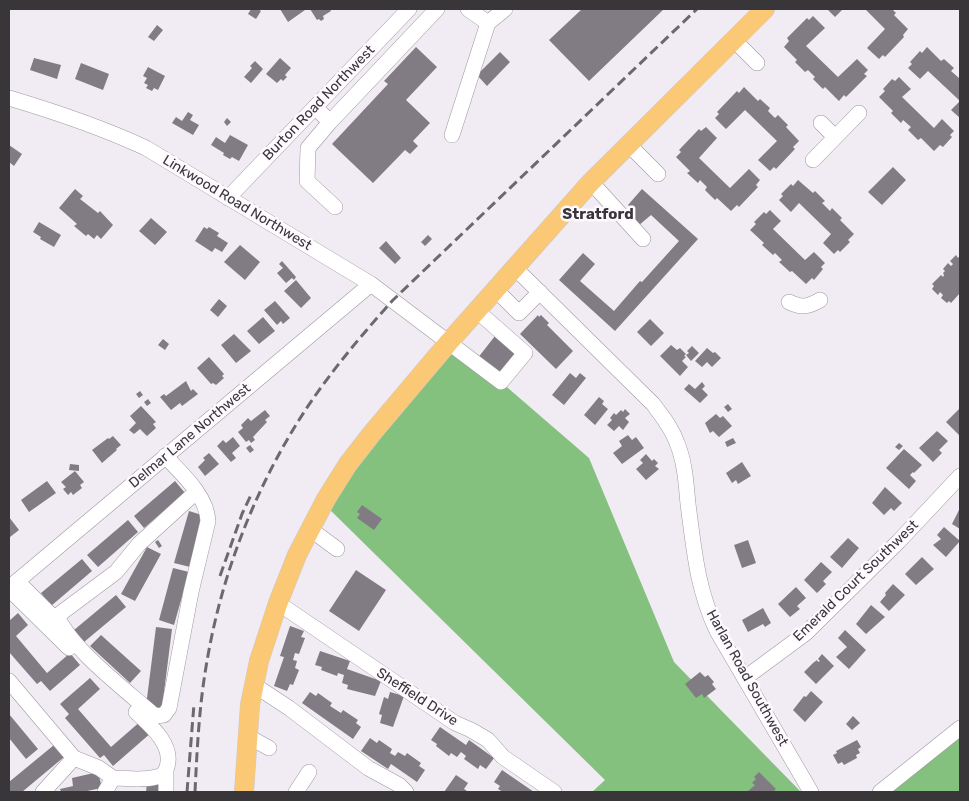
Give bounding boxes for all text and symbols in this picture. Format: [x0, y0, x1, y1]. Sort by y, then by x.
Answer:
street label: Burton Road Northwest [260, 42, 378, 164]
street label: Linkwood Road Northwest [159, 152, 315, 254]
district label: Stratford [562, 206, 634, 224]
street label: Delmar Lane Northwest [126, 380, 254, 492]
street label: Emerald Court Southwest [790, 517, 922, 645]
street label: Harlan Road Southwest [703, 607, 791, 749]
street label: Sheffield Drive [373, 664, 461, 730]

